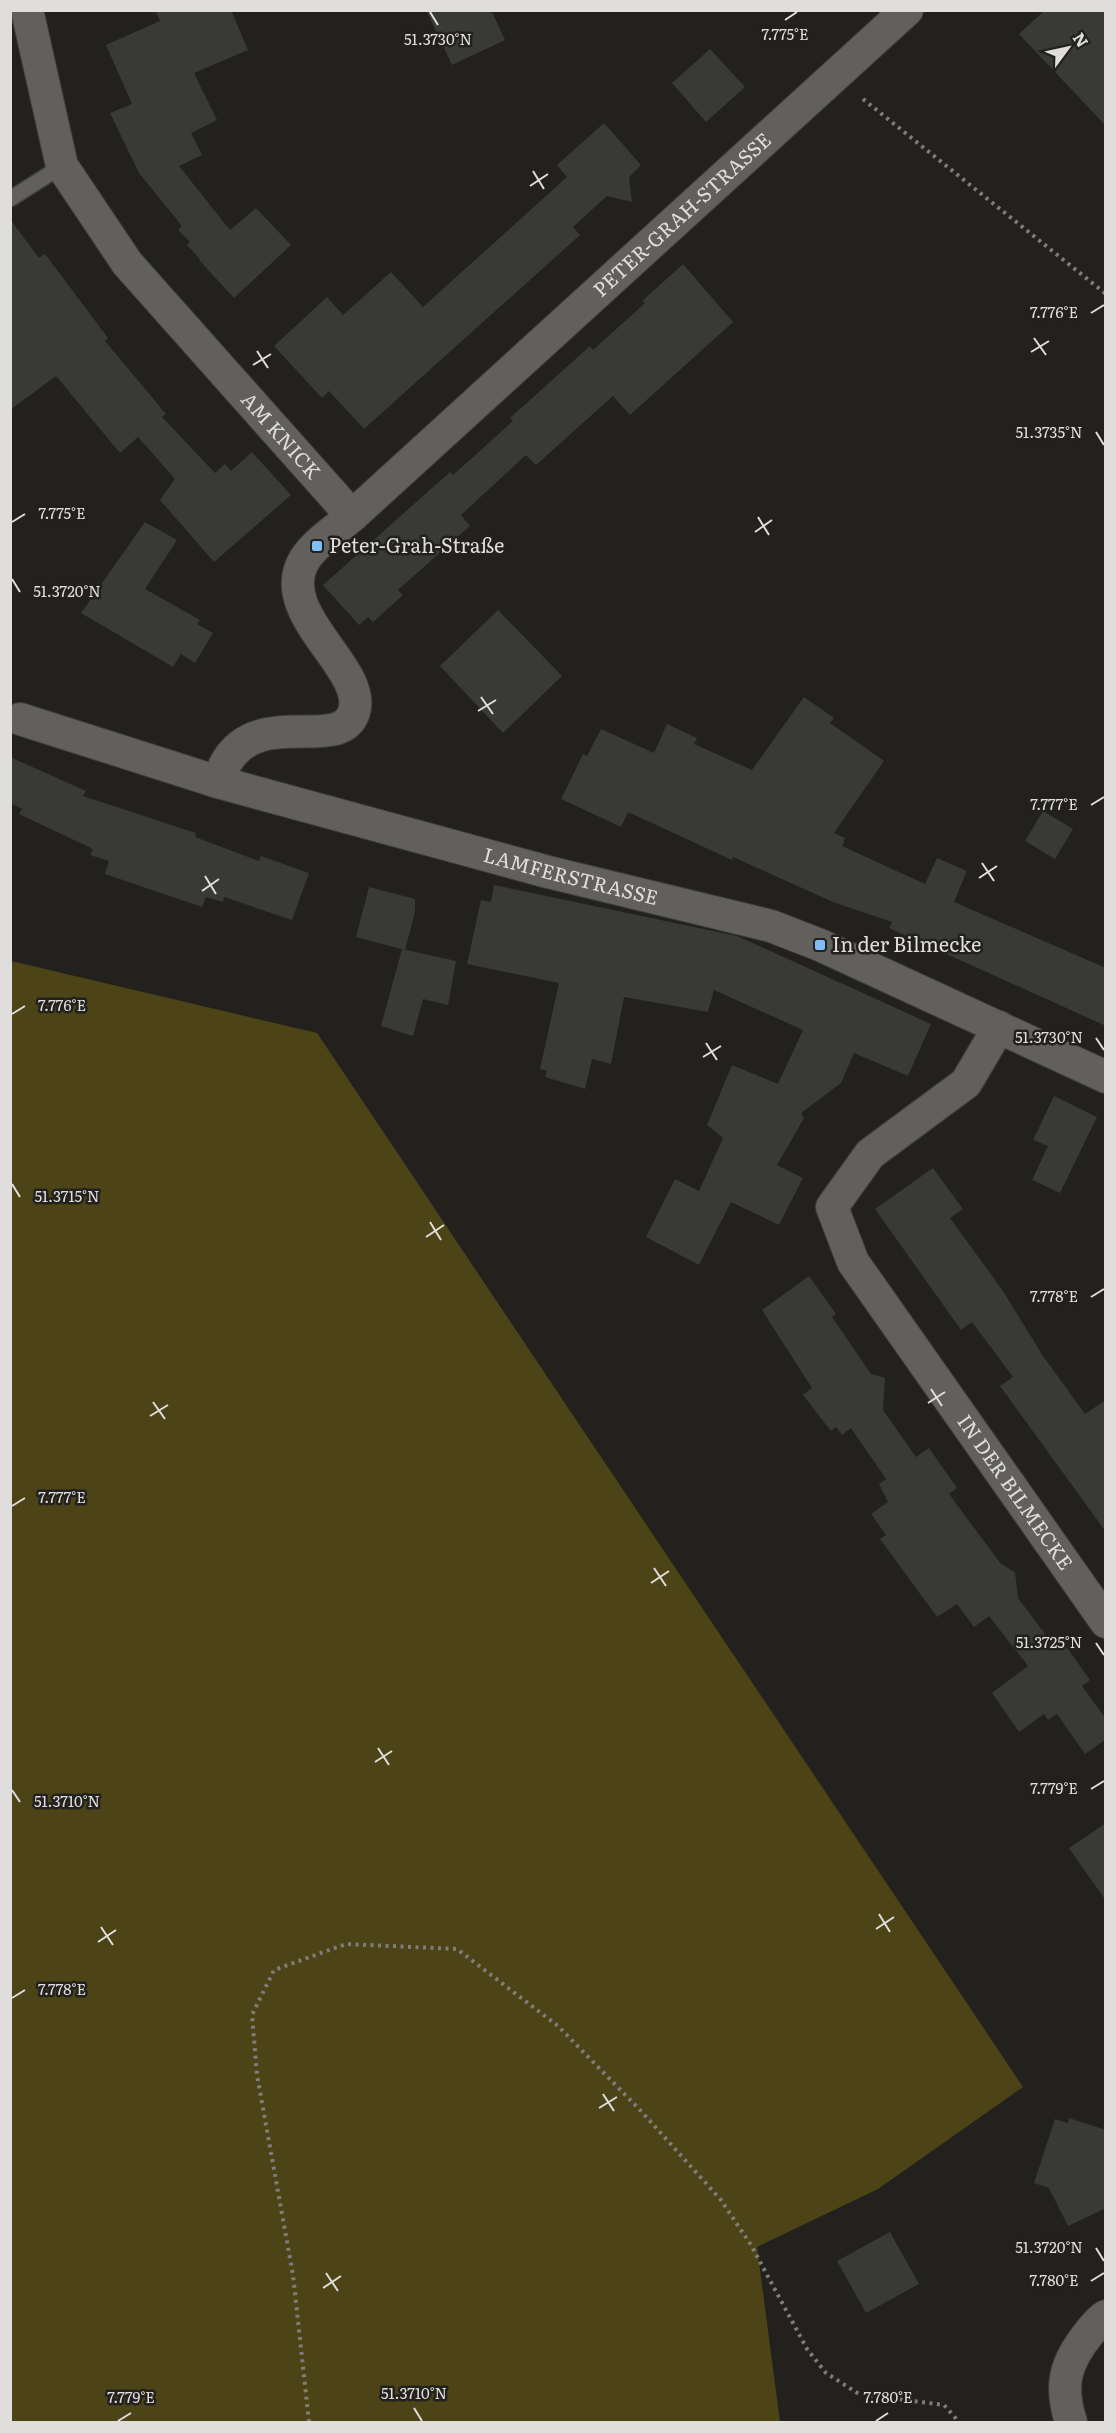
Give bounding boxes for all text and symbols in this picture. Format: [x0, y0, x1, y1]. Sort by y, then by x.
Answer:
north arrow [1038, 18, 1098, 78]
text: 7.775°E [761, 22, 809, 45]
text: 51.3730°N [404, 27, 472, 50]
text: N [1068, 27, 1095, 51]
street label: PETER-GRAH-STRASSE [585, 124, 777, 303]
text: 7.776°E [1030, 300, 1078, 323]
street label: AM KNICK [235, 384, 329, 485]
text: 51.3735°N [1016, 420, 1083, 443]
text: 7.775°E [38, 501, 86, 524]
place label: Peter-Grah-Straße [329, 529, 504, 559]
marker: Peter-Grah-Straße [310, 539, 324, 553]
text: 51.3720°N [33, 579, 101, 602]
text: 7.777°E [1030, 792, 1078, 815]
street label: LAMFERSTRASSE [481, 838, 662, 911]
place label: In der Bilmecke [832, 928, 981, 958]
marker: In der Bilmecke [813, 938, 827, 952]
text: 7.776°E [38, 993, 86, 1016]
text: 51.3730°N [1015, 1025, 1083, 1048]
text: 51.3715°N [34, 1184, 100, 1207]
text: 7.778°E [1030, 1284, 1078, 1307]
street label: IN DER BILMECKE [951, 1407, 1082, 1575]
text: 7.777°E [38, 1485, 86, 1508]
text: 51.3725°N [1016, 1630, 1082, 1653]
text: 7.779°E [1030, 1776, 1078, 1799]
text: 51.3710°N [34, 1789, 100, 1812]
text: 7.778°E [38, 1977, 86, 2000]
text: 51.3720°N [1015, 2235, 1083, 2258]
text: 7.780°E [1029, 2268, 1079, 2291]
text: 51.3710°N [381, 2381, 447, 2404]
text: 7.779°E [107, 2385, 155, 2408]
text: 7.780°E [863, 2385, 913, 2408]

